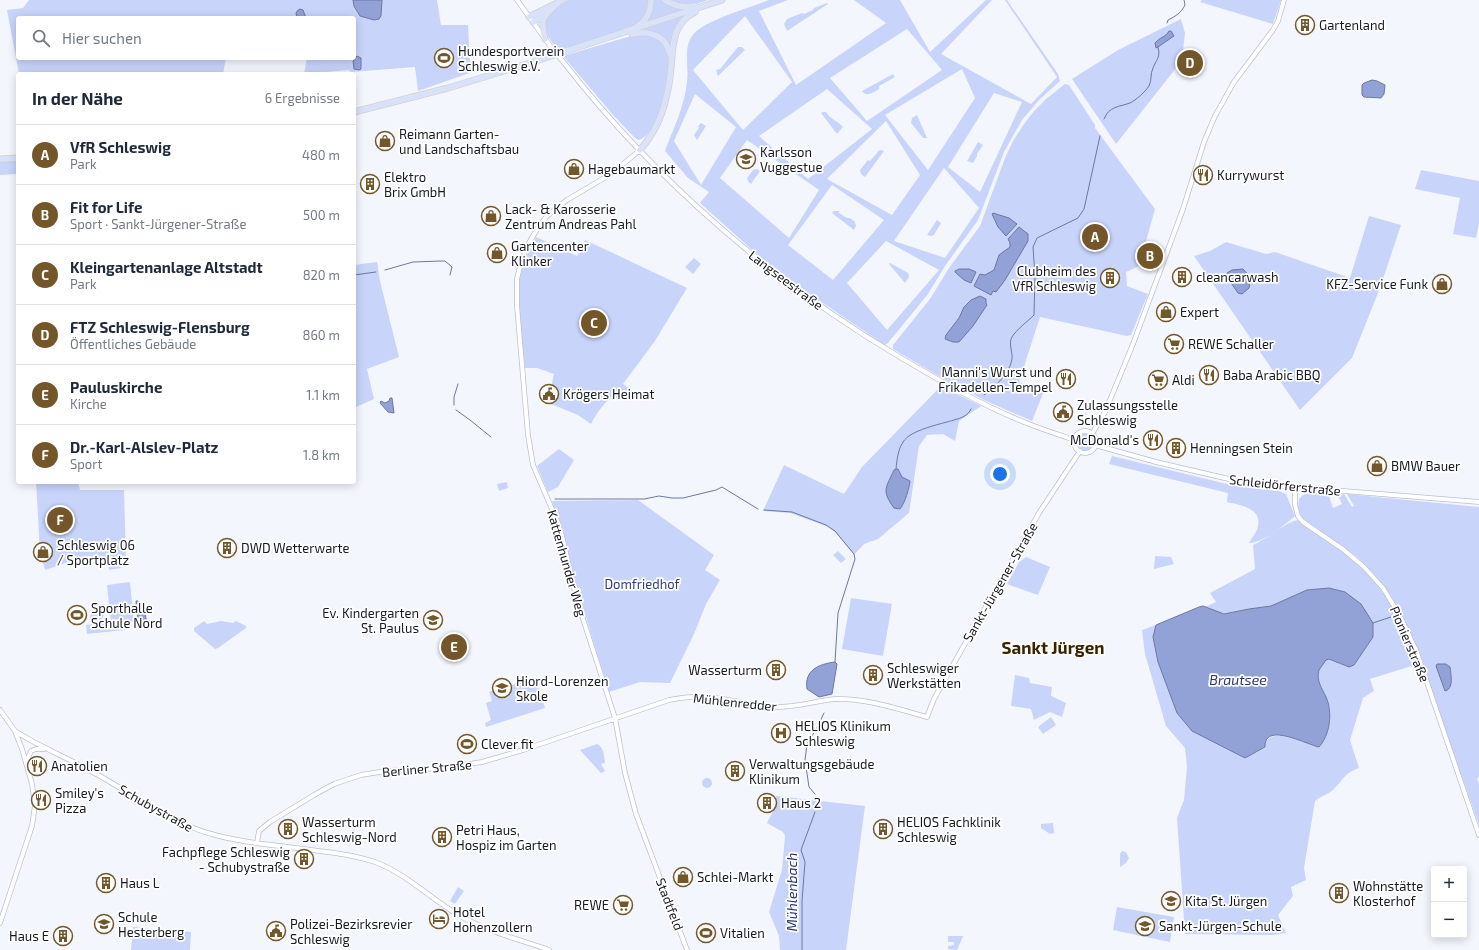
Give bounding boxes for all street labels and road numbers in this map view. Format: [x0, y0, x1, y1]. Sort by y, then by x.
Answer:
street label: Langseestraße [746, 247, 826, 313]
street label: Schleidörferstraße [1228, 471, 1342, 499]
street label: Kattenhunder Weg [544, 508, 590, 618]
street label: Sankt-Jürgener-Straße [959, 519, 1041, 645]
street label: Pionierstraße [1387, 604, 1433, 684]
street label: Mühlenredder [692, 690, 778, 714]
street label: Berliner Straße [381, 756, 473, 780]
street label: Schubystraße [116, 781, 196, 835]
street label: Stadtfeld [653, 876, 687, 932]

